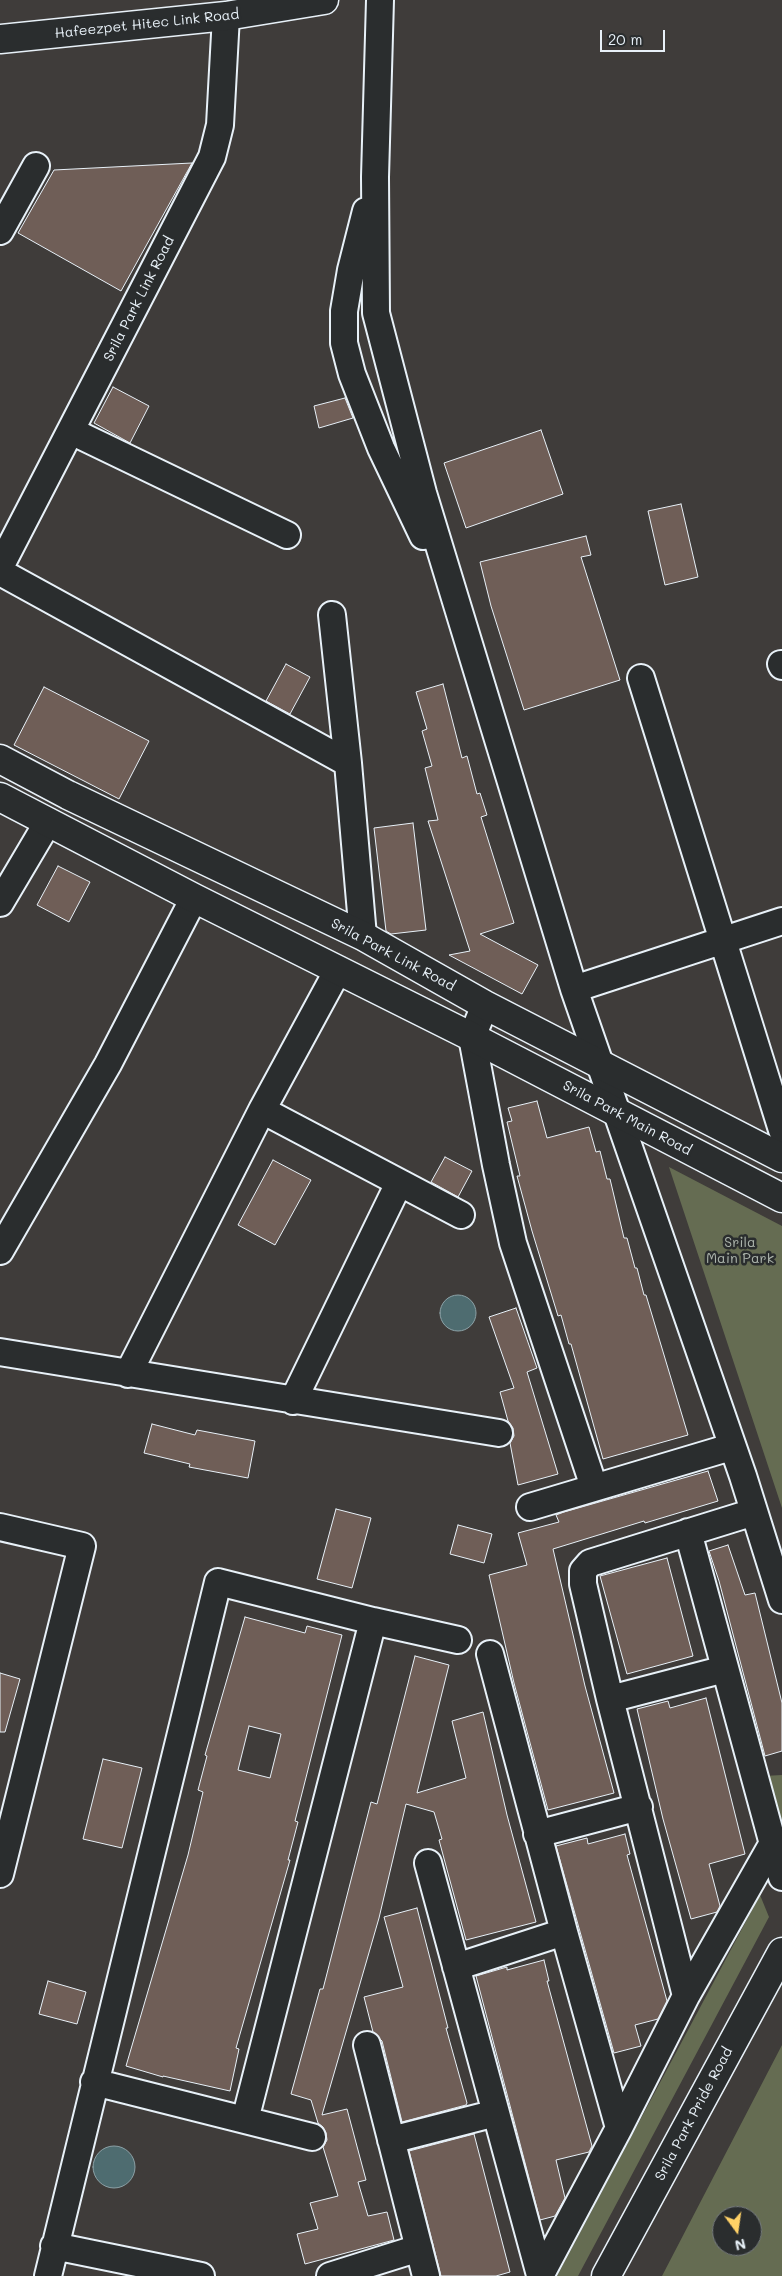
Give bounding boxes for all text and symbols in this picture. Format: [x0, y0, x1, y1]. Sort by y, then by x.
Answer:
street label: Hafeezpet Hitec Link Road [54, 6, 240, 42]
scale bar [602, 20, 667, 52]
text: 20 m [608, 29, 642, 49]
street label: Srila Park Link Road [100, 234, 178, 364]
street label: Srila Park Link Road [328, 915, 458, 995]
street label: Srila Park Main Road [560, 1077, 694, 1159]
park label: Srila Main Park [706, 1235, 774, 1268]
street label: Srila Park Pride Road [652, 2044, 736, 2184]
north arrow [712, 2206, 762, 2256]
text: N [733, 2235, 748, 2256]

